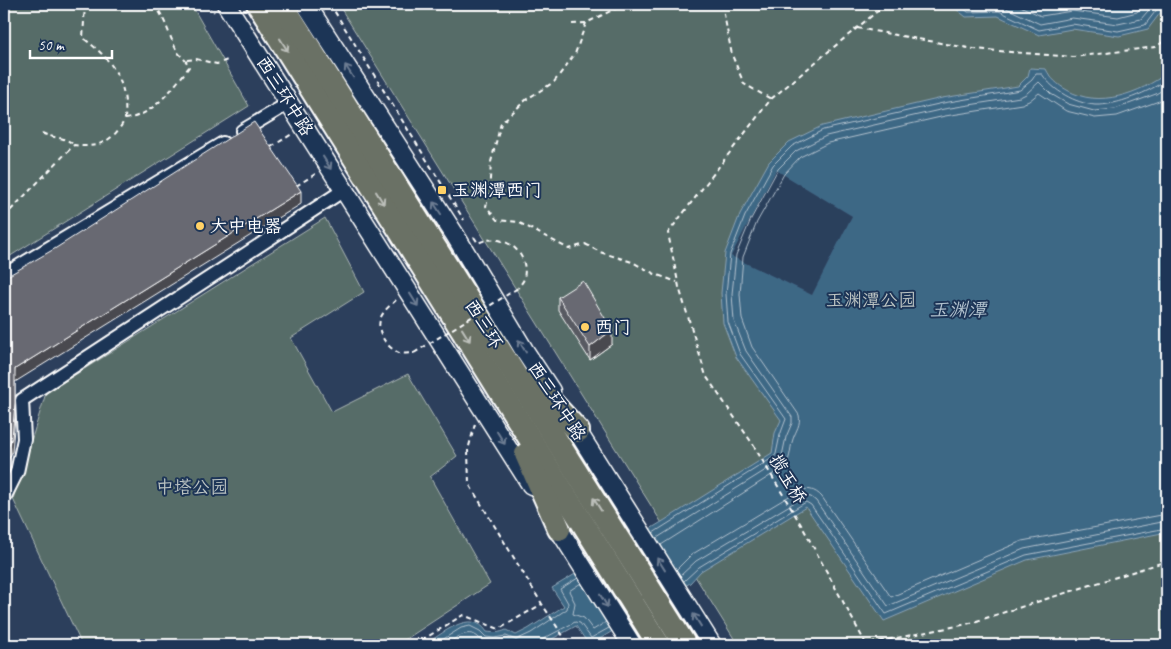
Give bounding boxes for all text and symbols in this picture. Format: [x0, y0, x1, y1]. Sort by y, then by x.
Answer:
scale bar [30, 28, 112, 60]
text: 50 m [38, 36, 65, 55]
one-way arrow [279, 38, 289, 52]
street label: 西三环中路 [252, 52, 318, 140]
one-way arrow [344, 64, 355, 78]
one-way arrow [323, 156, 333, 170]
place label: 玉渊潭西门 [452, 179, 542, 201]
marker: 玉渊潭西门 [436, 184, 448, 196]
one-way arrow [375, 190, 385, 204]
one-way arrow [432, 201, 442, 215]
place label: 大中电器 [210, 215, 282, 237]
marker: 大中电器 [194, 220, 206, 232]
park label: 玉渊潭公园 [826, 289, 916, 311]
one-way arrow [410, 293, 420, 307]
street label: 西三环 [460, 295, 508, 353]
water label: 玉渊潭 [929, 298, 988, 322]
place label: 西门 [595, 316, 631, 338]
marker: 西门 [579, 321, 591, 333]
one-way arrow [461, 328, 471, 342]
one-way arrow [516, 340, 526, 354]
street label: 西三环中路 [523, 357, 591, 445]
one-way arrow [497, 430, 507, 444]
street label: 揽玉桥 [765, 450, 811, 508]
park label: 中塔公园 [156, 476, 228, 498]
one-way arrow [591, 497, 601, 511]
one-way arrow [656, 558, 666, 572]
one-way arrow [600, 593, 610, 607]
one-way arrow [691, 614, 701, 628]

